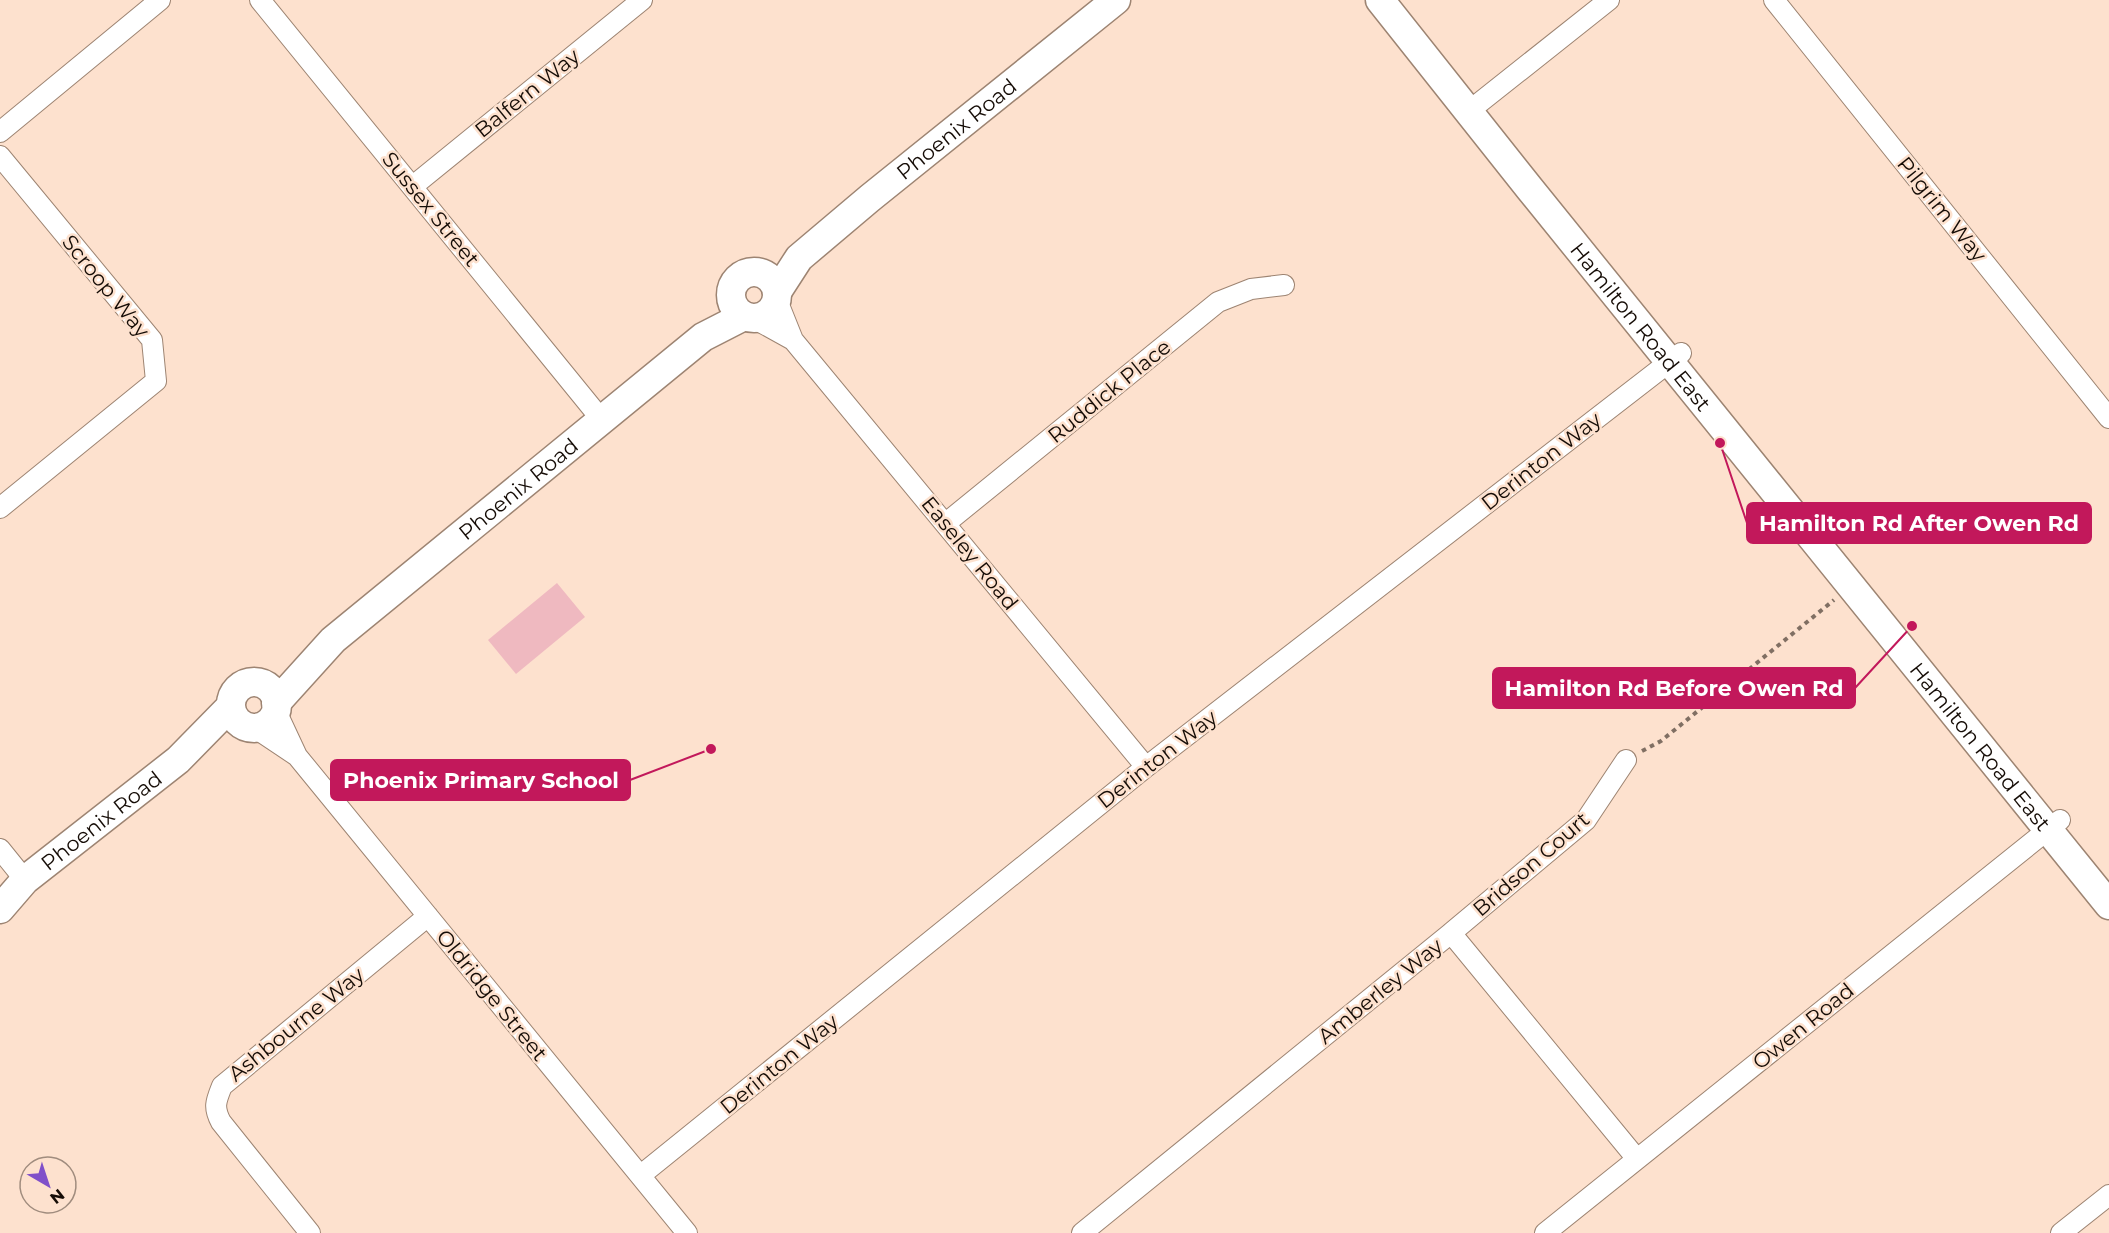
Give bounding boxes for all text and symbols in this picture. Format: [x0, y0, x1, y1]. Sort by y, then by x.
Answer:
street label: Balfern Way [470, 43, 585, 143]
street label: Phoenix Road [891, 73, 1021, 184]
street label: Sussex Street [377, 147, 485, 271]
street label: Pilgrim Way [1892, 151, 1992, 267]
street label: Scroop Way [57, 230, 155, 343]
street label: Hamilton Road East [1566, 237, 1717, 416]
street label: Ruddick Place [1043, 334, 1175, 448]
street label: Derinton Way [1476, 406, 1606, 515]
street label: Phoenix Road [453, 432, 583, 545]
street label: Easeley Road [916, 491, 1024, 615]
callout: Hamilton Rd After Owen Rd [1747, 503, 2091, 543]
text: Hamilton Rd After Owen Rd [1759, 510, 2079, 537]
street label: Hamilton Road East [1905, 657, 2056, 836]
callout: Hamilton Rd Before Owen Rd [1493, 668, 1855, 708]
text: Hamilton Rd Before Owen Rd [1505, 675, 1843, 702]
street label: Derinton Way [1092, 704, 1222, 813]
callout: Phoenix Primary School [331, 760, 630, 800]
street label: Phoenix Road [36, 765, 167, 875]
text: Phoenix Primary School [343, 767, 619, 794]
street label: Bridson Court [1468, 807, 1594, 921]
street label: Oldridge Street [431, 924, 553, 1066]
street label: Amberley Way [1313, 933, 1448, 1049]
street label: Ashbourne Way [223, 961, 369, 1086]
street label: Owen Road [1747, 978, 1859, 1074]
street label: Derinton Way [715, 1008, 844, 1119]
north arrow [18, 1155, 78, 1215]
text: N [46, 1185, 68, 1208]

